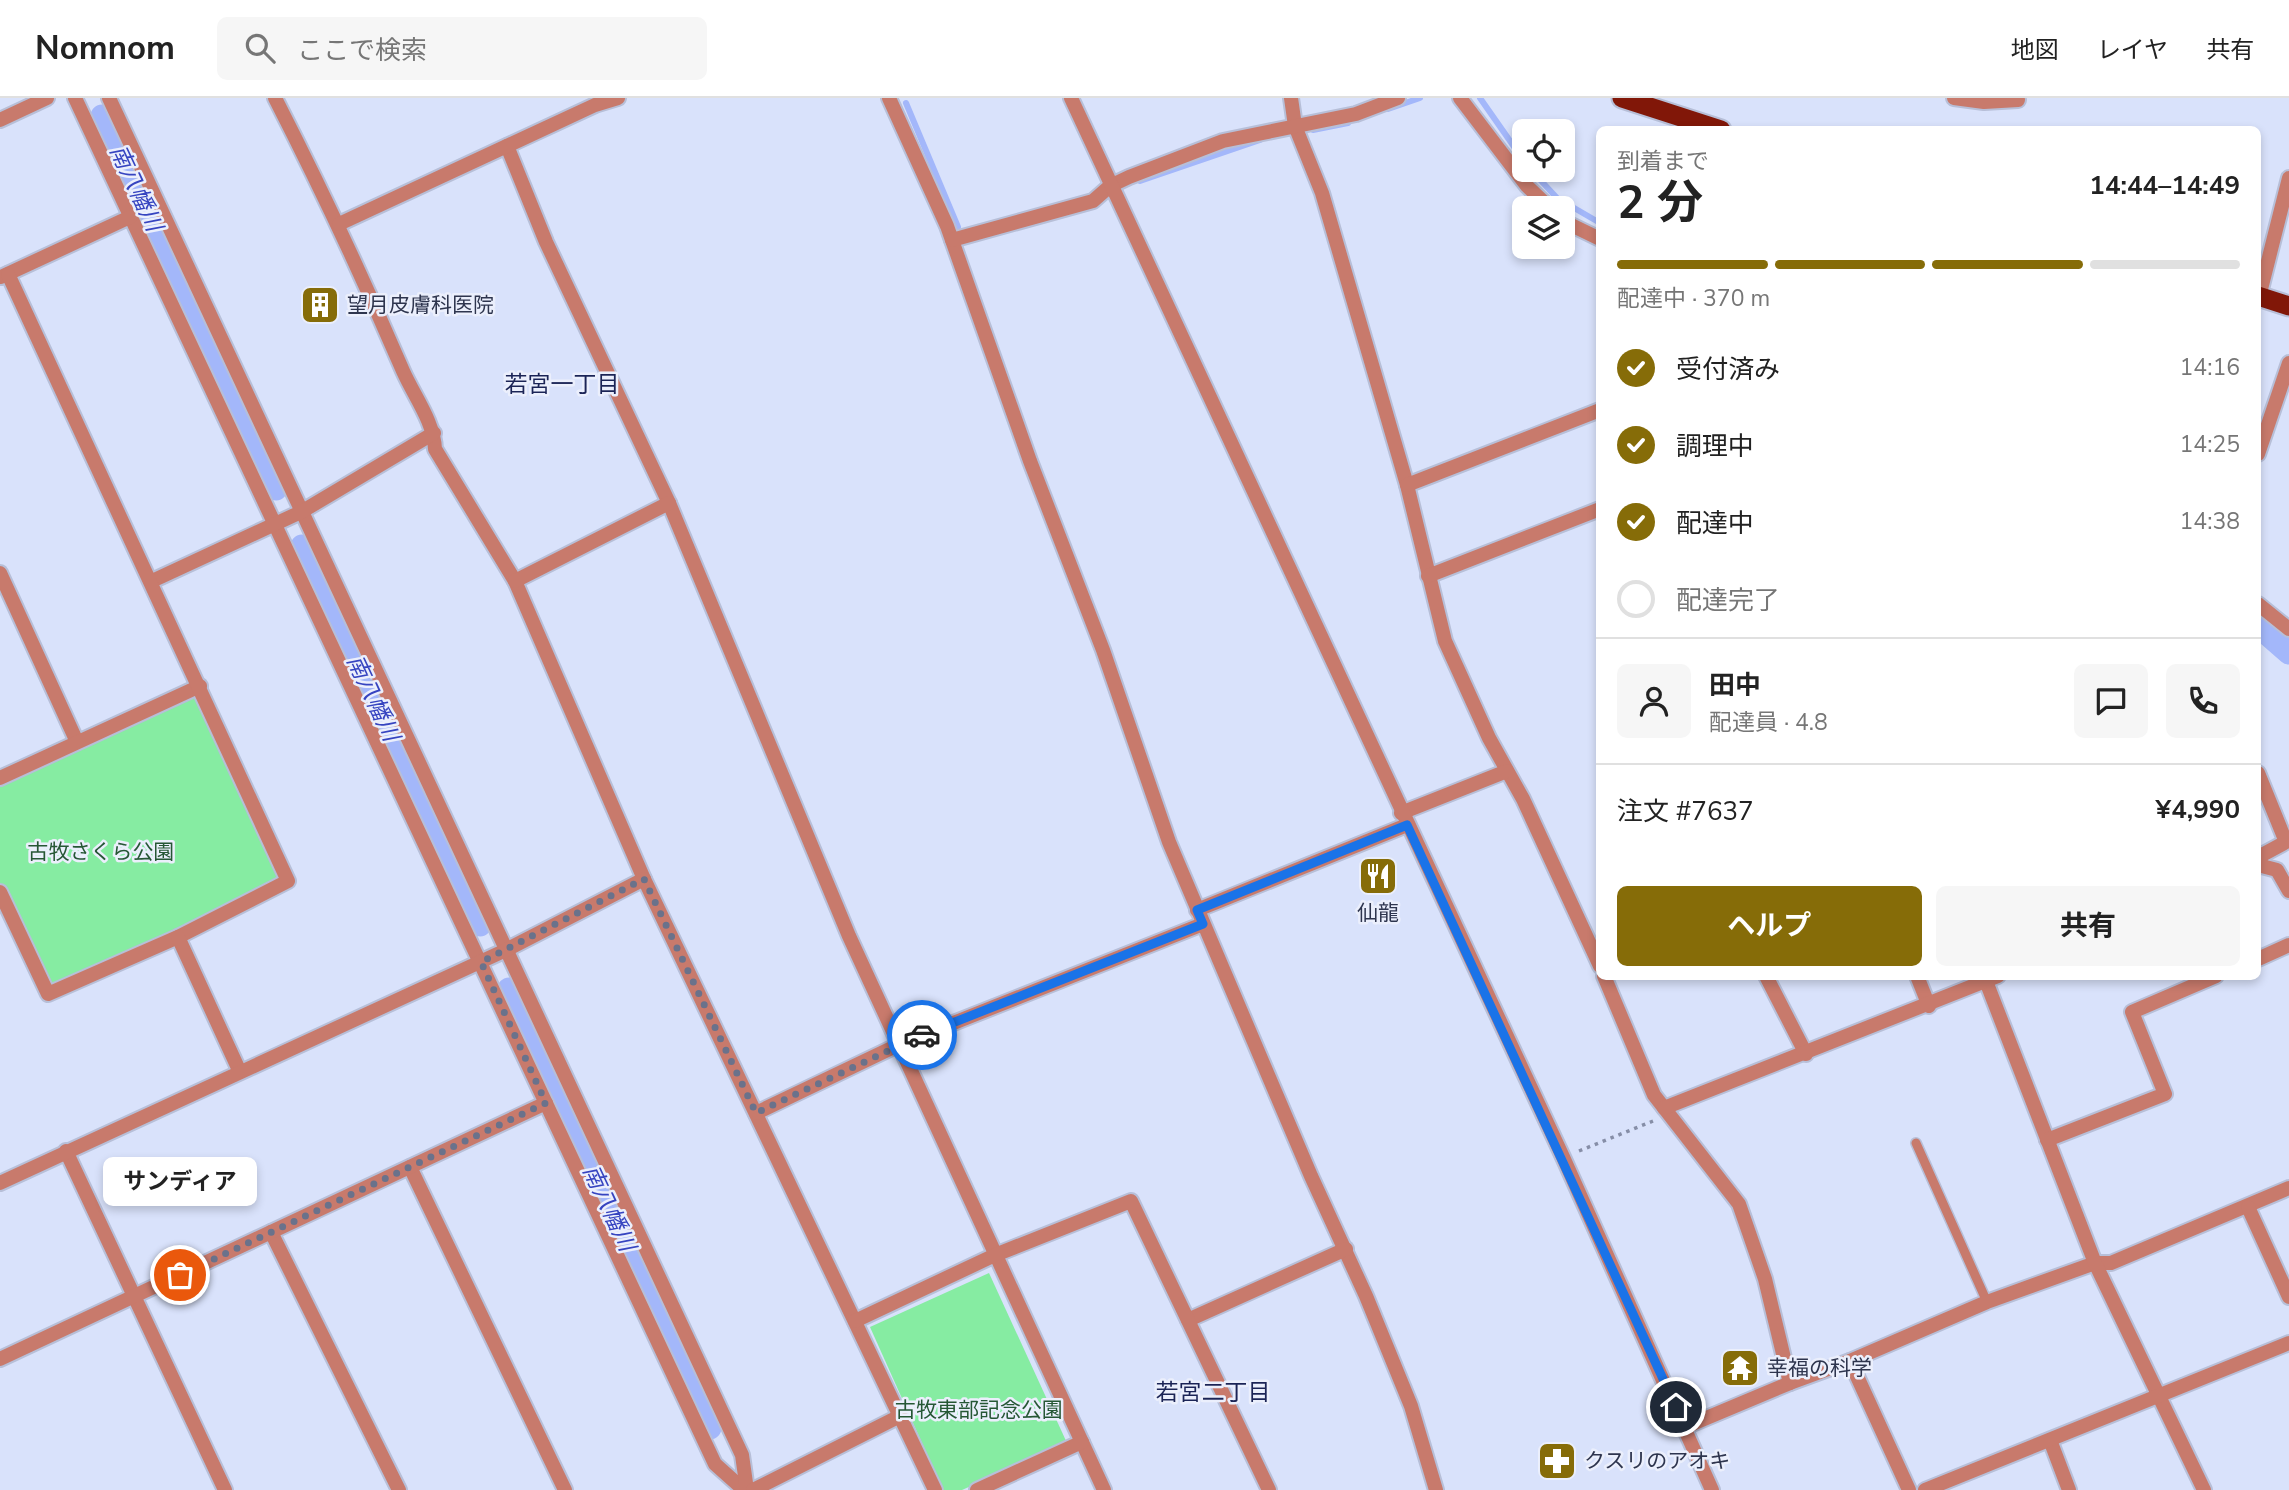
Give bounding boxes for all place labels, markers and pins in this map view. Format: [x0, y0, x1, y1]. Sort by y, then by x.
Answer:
building icon: 望月皮膚科医院 [299, 284, 341, 326]
place label: 望月皮膚科医院 [347, 291, 494, 319]
restaurant icon: 仙龍 [1357, 855, 1399, 897]
place label: 仙龍 [1357, 899, 1399, 927]
callout: サンディア [103, 1156, 257, 1205]
pin [150, 1245, 210, 1305]
temple icon: 幸福の科学 [1719, 1347, 1761, 1389]
place label: 幸福の科学 [1767, 1354, 1872, 1382]
pin [1646, 1377, 1706, 1437]
pharmacy icon: クスリのアオキ [1536, 1440, 1578, 1482]
place label: クスリのアオキ [1584, 1447, 1730, 1475]

